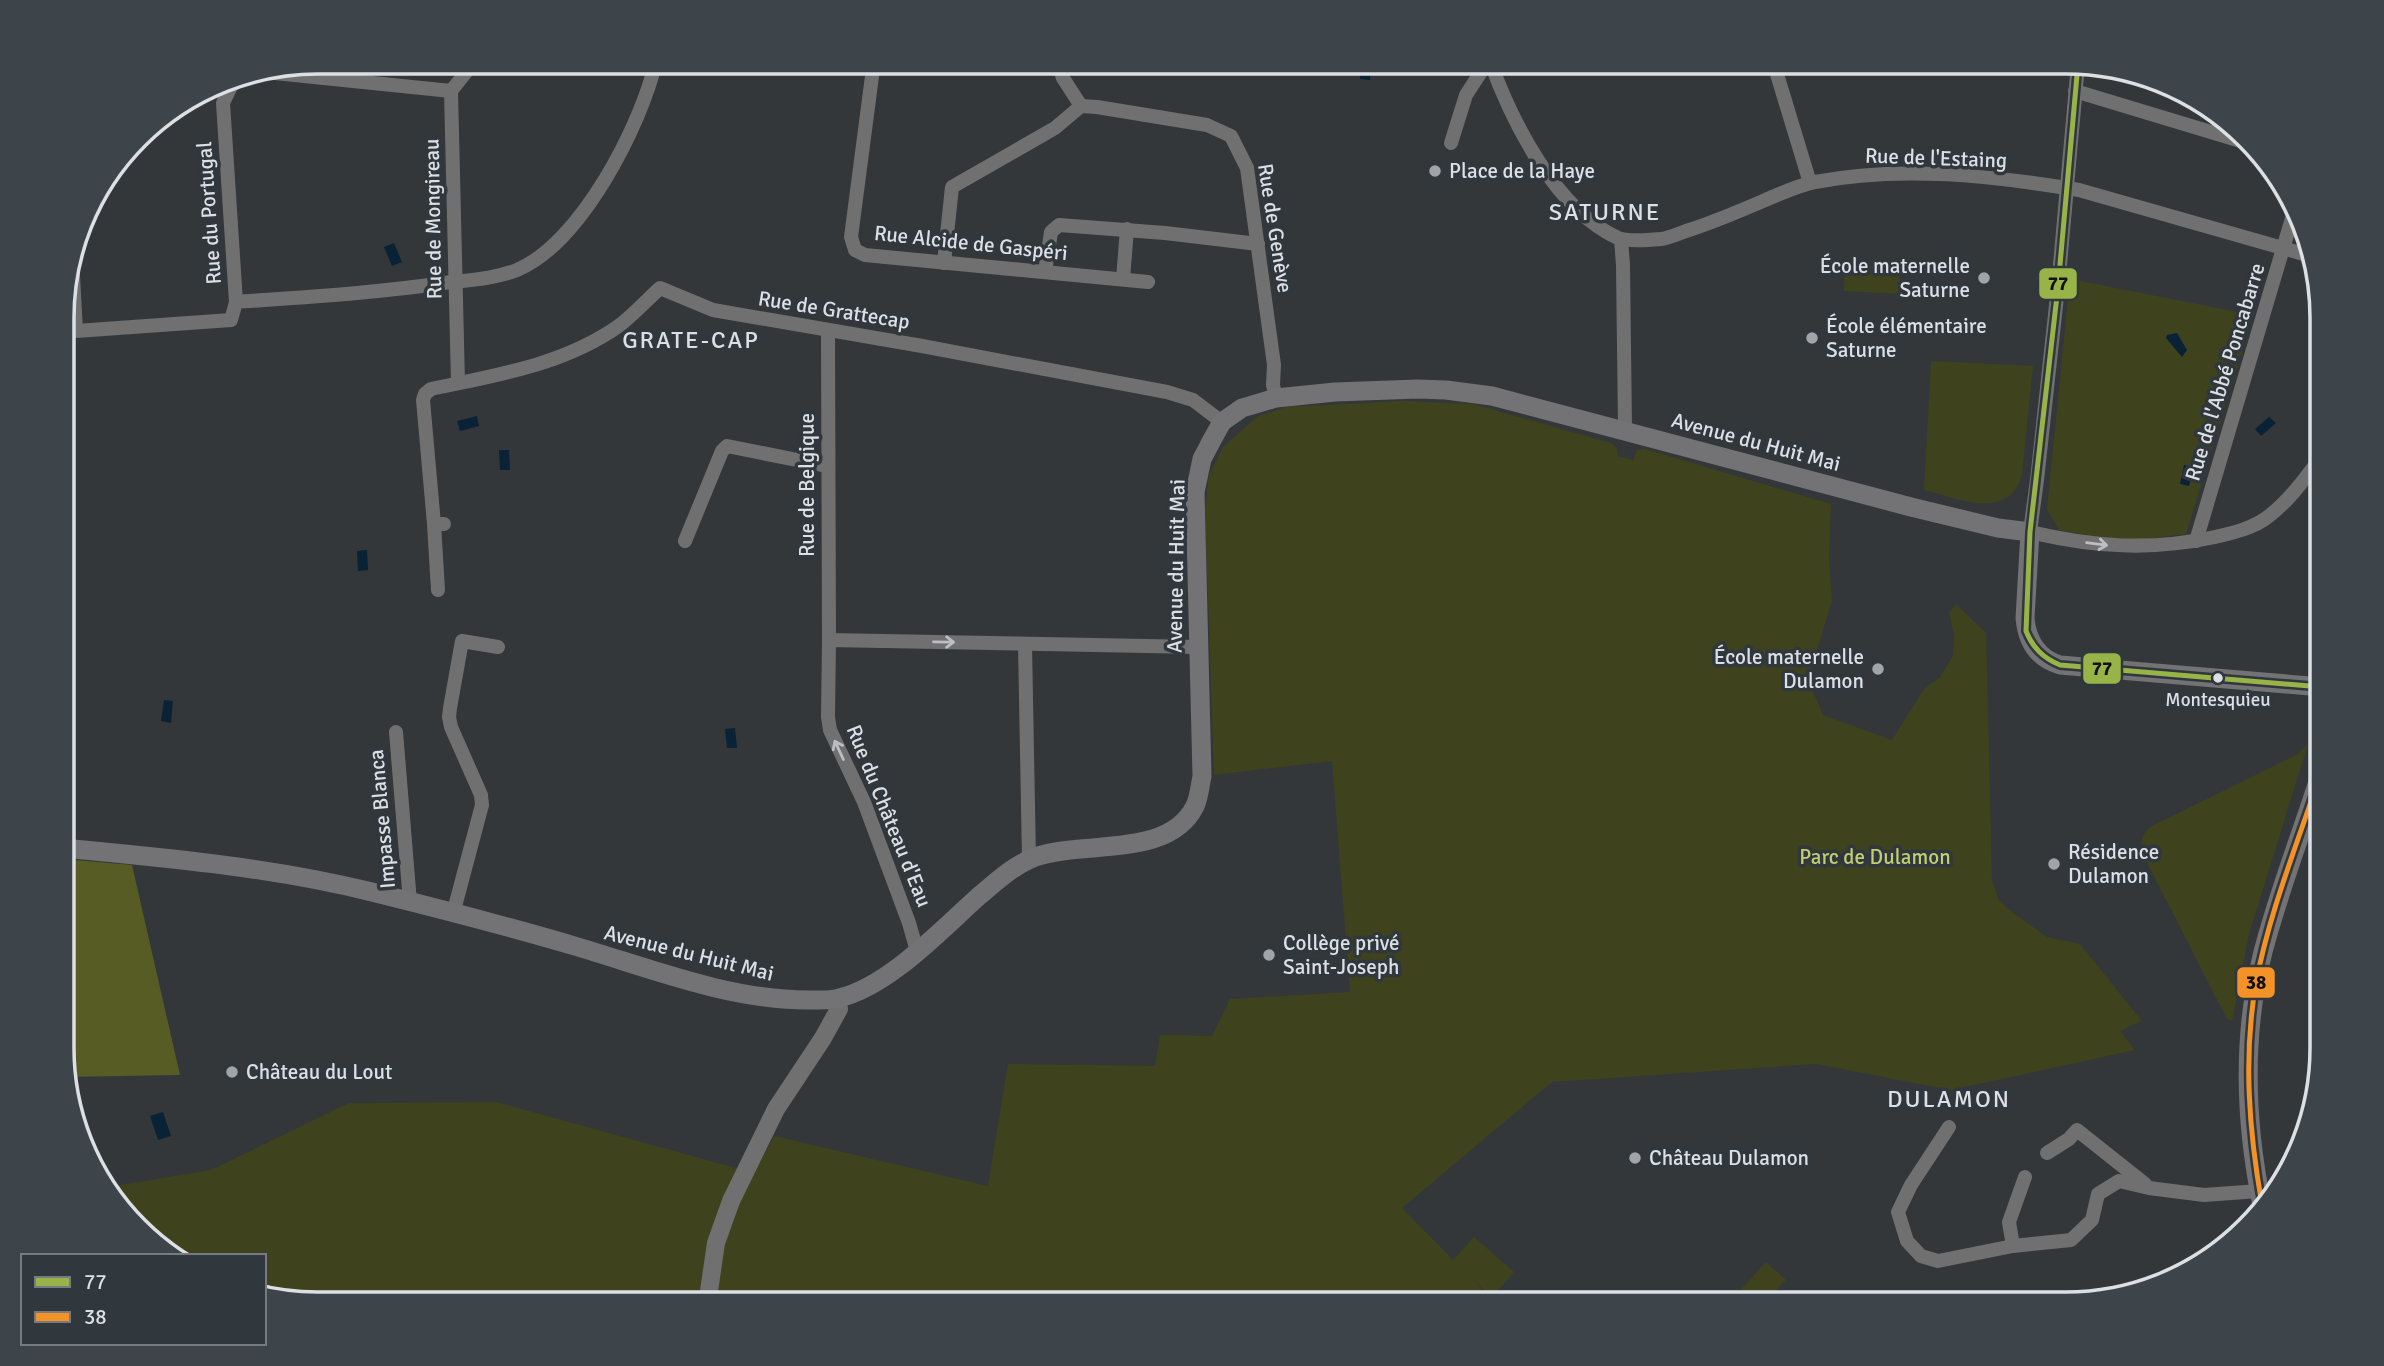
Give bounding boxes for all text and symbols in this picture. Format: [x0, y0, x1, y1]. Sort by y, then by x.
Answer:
street label: Rue de Mongireau [419, 138, 447, 300]
street label: Rue du Portugal [191, 141, 227, 285]
street label: Rue de l'Estaing [1864, 143, 2008, 173]
place label: Place de la Haye [1449, 158, 1595, 184]
street label: Rue de Genève [1252, 162, 1298, 294]
marker: Place de la Haye [1427, 163, 1443, 179]
district label: SATURNE [1549, 197, 1661, 227]
street label: Rue Alcide de Gaspéri [873, 220, 1069, 266]
place label: École maternelle Saturne [1820, 253, 1970, 303]
street label: Rue de l'Abbé Poncabarre [2179, 260, 2271, 484]
line badge: 77 [2038, 267, 2078, 300]
marker: École maternelle Saturne [1976, 270, 1992, 286]
text: 77 [2048, 272, 2068, 296]
street label: Rue de Grattecap [756, 285, 912, 335]
place label: École élémentaire Saturne [1826, 313, 1987, 363]
district label: GRATE-CAP [622, 325, 760, 355]
marker: École élémentaire Saturne [1804, 330, 1820, 346]
street label: Avenue du Huit Mai [1669, 407, 1843, 477]
street label: Rue de Belgique [794, 413, 820, 557]
street label: Avenue du Huit Mai [1161, 479, 1191, 653]
one-way arrow [2085, 538, 2108, 551]
one-way arrow [933, 635, 956, 649]
place label: École maternelle Dulamon [1714, 644, 1864, 694]
line badge: 77 [2082, 652, 2122, 685]
text: 77 [2092, 657, 2112, 681]
marker: École maternelle Dulamon [1870, 661, 1886, 677]
marker: Montesquieu [2211, 671, 2225, 685]
place label: Montesquieu [2165, 688, 2271, 712]
street label: Rue du Château d'Eau [841, 721, 937, 911]
one-way arrow [832, 740, 845, 761]
street label: Impasse Blanca [363, 748, 401, 890]
place label: Résidence Dulamon [2068, 839, 2159, 889]
park label: Parc de Dulamon [1799, 844, 1951, 870]
marker: Résidence Dulamon [2046, 856, 2062, 872]
street label: Avenue du Huit Mai [601, 919, 777, 987]
place label: Collège privé Saint-Joseph [1283, 930, 1400, 980]
marker: Collège privé Saint-Joseph [1261, 947, 1277, 963]
line badge: 38 [2236, 966, 2276, 999]
text: 38 [2246, 971, 2266, 995]
place label: Château du Lout [246, 1059, 392, 1085]
marker: Château du Lout [224, 1064, 240, 1080]
district label: DULAMON [1887, 1084, 2011, 1114]
place label: Château Dulamon [1649, 1145, 1809, 1171]
marker: Château Dulamon [1627, 1150, 1643, 1166]
legend [21, 1254, 266, 1345]
text: 77 [84, 1269, 107, 1295]
text: 38 [84, 1304, 107, 1330]

